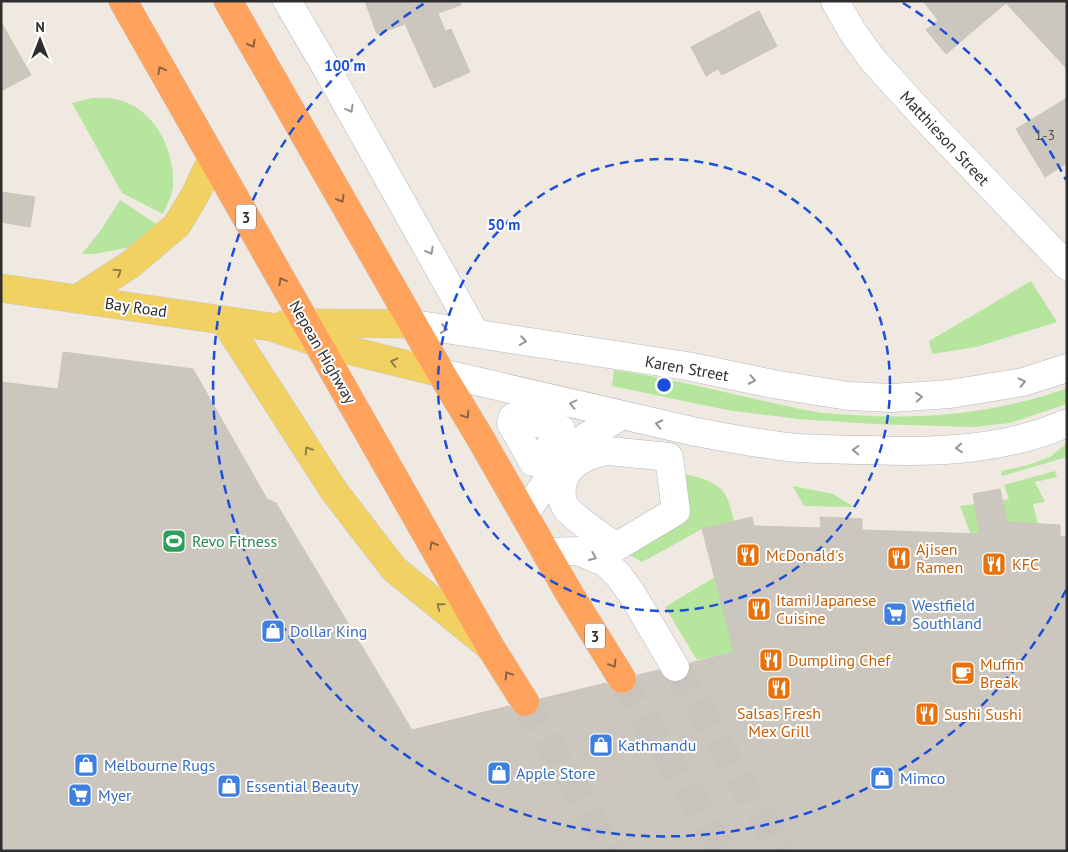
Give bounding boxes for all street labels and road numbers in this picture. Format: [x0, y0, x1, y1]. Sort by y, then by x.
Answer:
street label: Matthieson Street [896, 87, 994, 190]
road number: 3 [236, 204, 256, 230]
street label: Bay Road [104, 293, 168, 321]
street label: Nepean Highway [285, 297, 361, 408]
street label: Karen Street [644, 351, 731, 385]
road number: 3 [585, 624, 605, 648]

